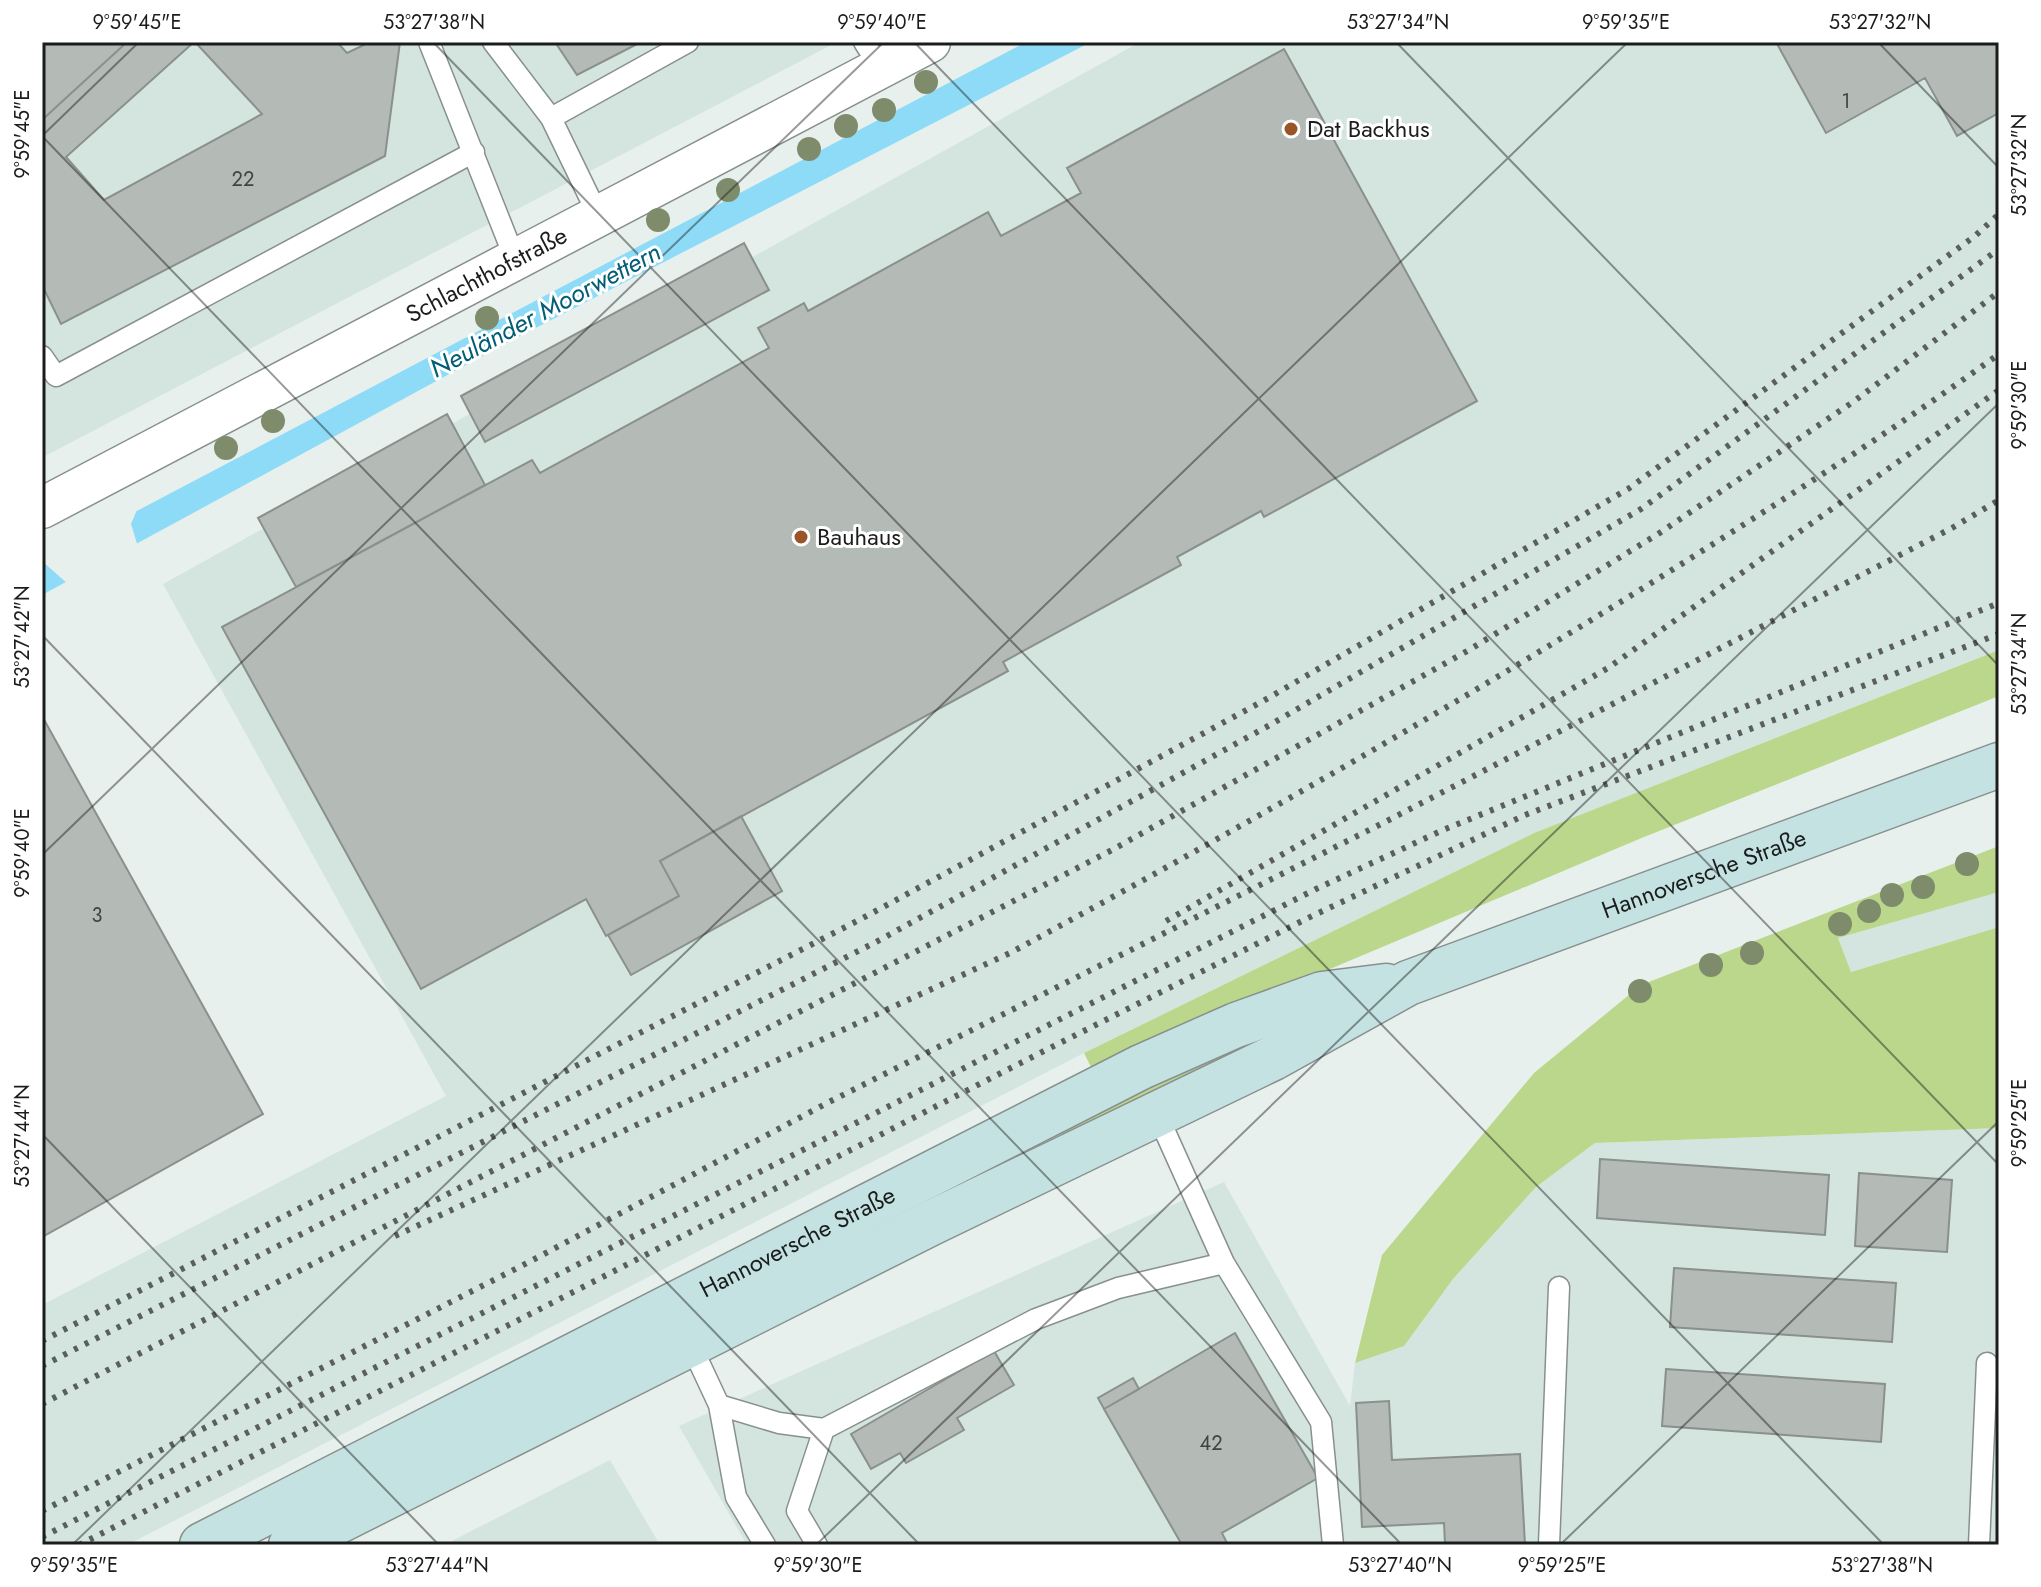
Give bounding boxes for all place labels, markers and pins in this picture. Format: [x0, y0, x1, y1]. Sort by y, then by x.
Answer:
place label: Dat Backhus [1307, 111, 1430, 146]
marker: Dat Backhus [1282, 120, 1300, 138]
place label: Bauhaus [817, 519, 901, 554]
marker: Bauhaus [792, 528, 810, 546]

